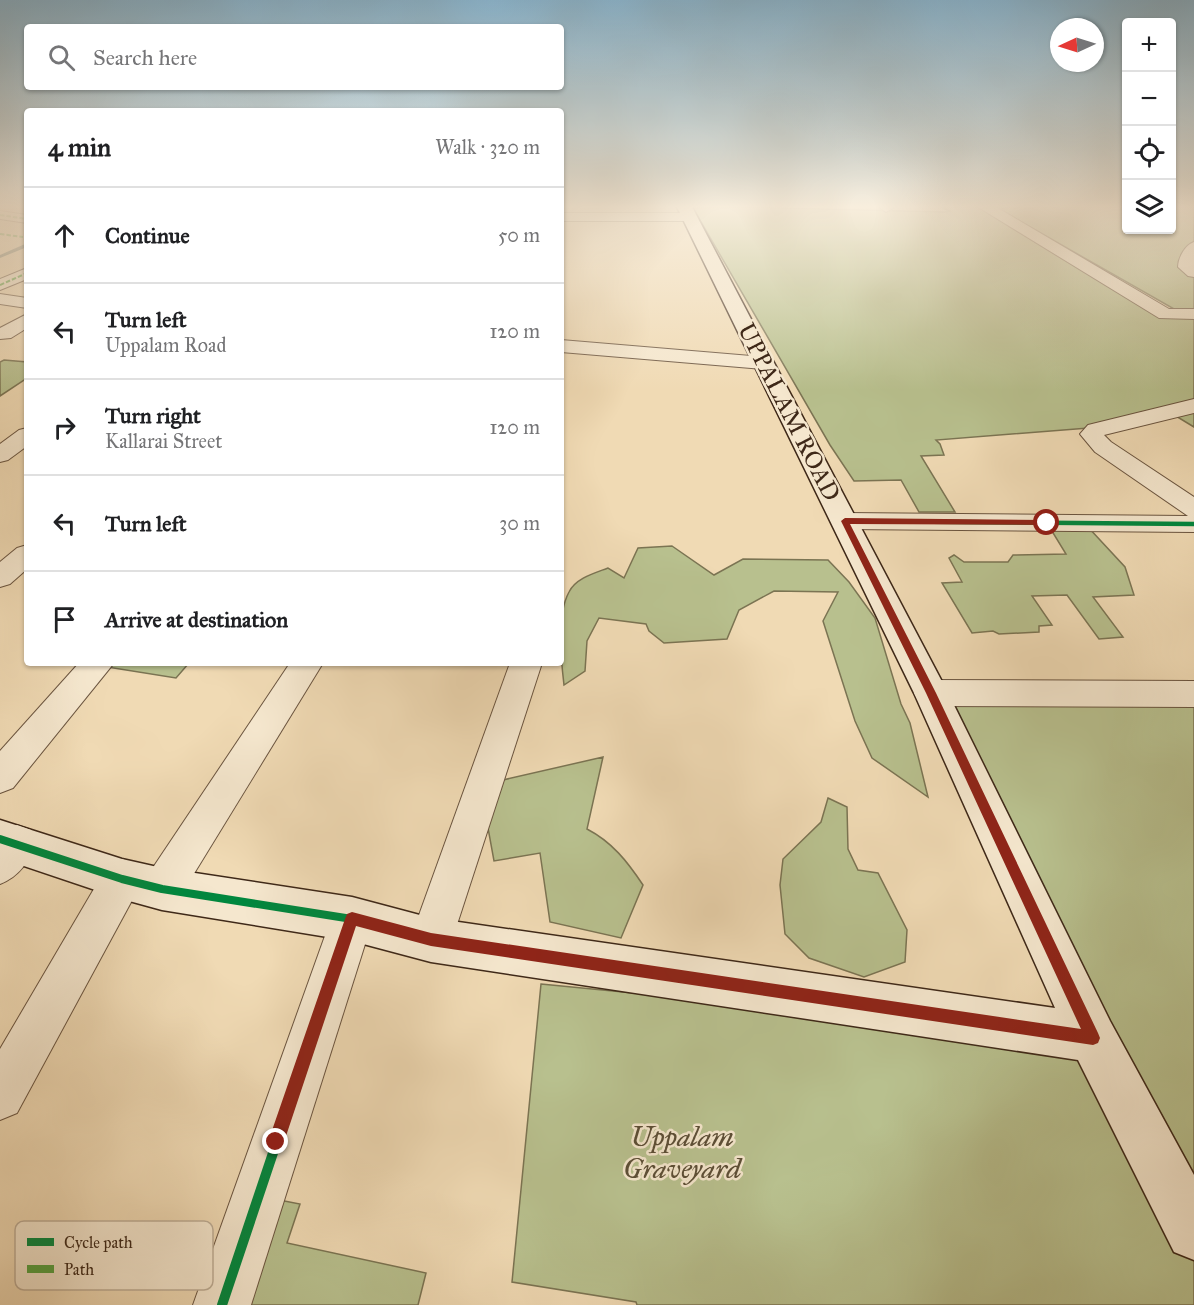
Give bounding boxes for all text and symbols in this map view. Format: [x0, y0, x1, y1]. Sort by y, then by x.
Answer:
north arrow [1050, 18, 1104, 72]
map controls [1122, 18, 1176, 234]
button: + [1122, 18, 1176, 72]
search box [24, 24, 564, 90]
icon: search [45, 41, 78, 74]
text: Search here [93, 44, 197, 71]
button: − [1122, 72, 1176, 126]
button: locate [1122, 126, 1176, 180]
text: 4 min [48, 131, 111, 163]
text: Walk · 320 m [435, 135, 540, 159]
button: layers [1122, 180, 1176, 234]
icon: ahead [48, 219, 81, 252]
text: Continue [105, 222, 190, 249]
text: 50 m [498, 223, 540, 247]
text: Turn left [105, 306, 187, 333]
icon: left [48, 315, 81, 348]
street label: UPPALAM ROAD [731, 318, 847, 506]
text: 120 m [489, 319, 540, 343]
text: Uppalam Road [105, 333, 227, 357]
text: Turn right [105, 402, 201, 429]
icon: right [48, 411, 81, 444]
text: 120 m [489, 415, 540, 439]
text: Kallarai Street [105, 429, 222, 453]
icon: left [48, 507, 81, 540]
route start [1033, 509, 1059, 535]
text: Turn left [105, 510, 187, 537]
text: 30 m [499, 511, 540, 535]
icon: arrive [48, 603, 81, 636]
text: Arrive at destination [105, 606, 288, 633]
park label: Uppalam Graveyard [623, 1119, 743, 1186]
route end [262, 1128, 288, 1154]
legend [15, 1221, 213, 1290]
text: Cycle path [64, 1233, 133, 1252]
text: Path [64, 1260, 94, 1279]

